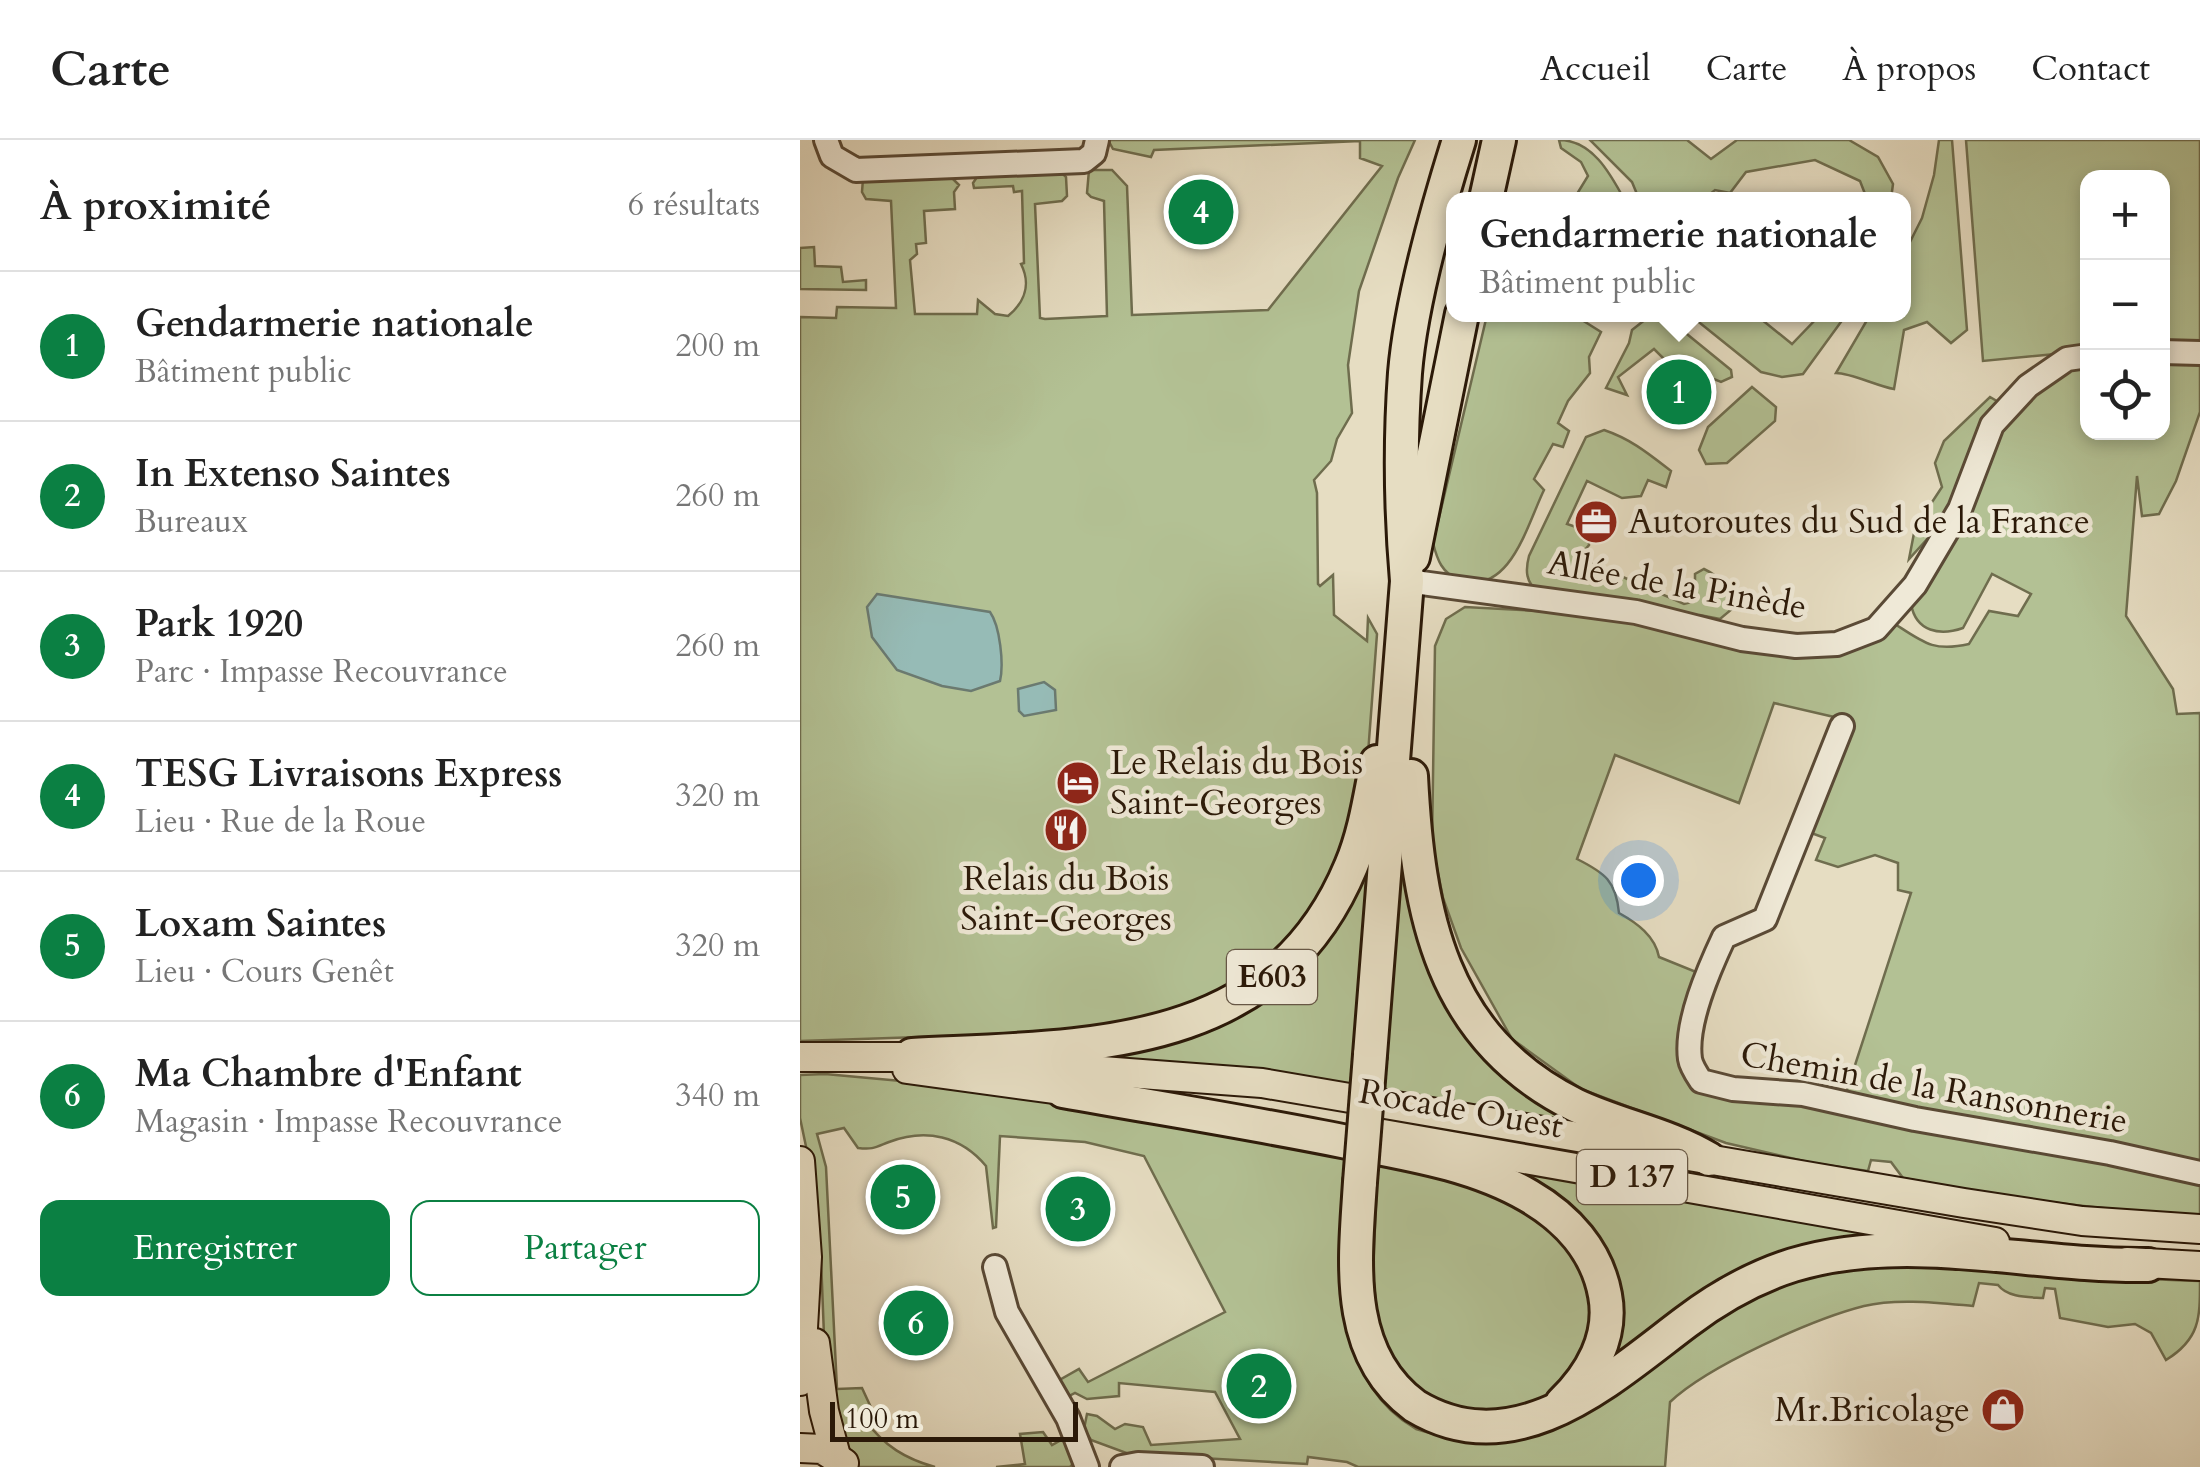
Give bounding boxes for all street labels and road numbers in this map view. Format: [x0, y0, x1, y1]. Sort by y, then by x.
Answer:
street label: Allée de la Pinède [1544, 539, 1810, 631]
road number: E603 [1227, 950, 1317, 1004]
street label: Chemin de la Ransonnerie [1737, 1030, 2131, 1146]
street label: Rocade Ouest [1355, 1067, 1567, 1151]
road number: D 137 [1577, 1150, 1687, 1204]

